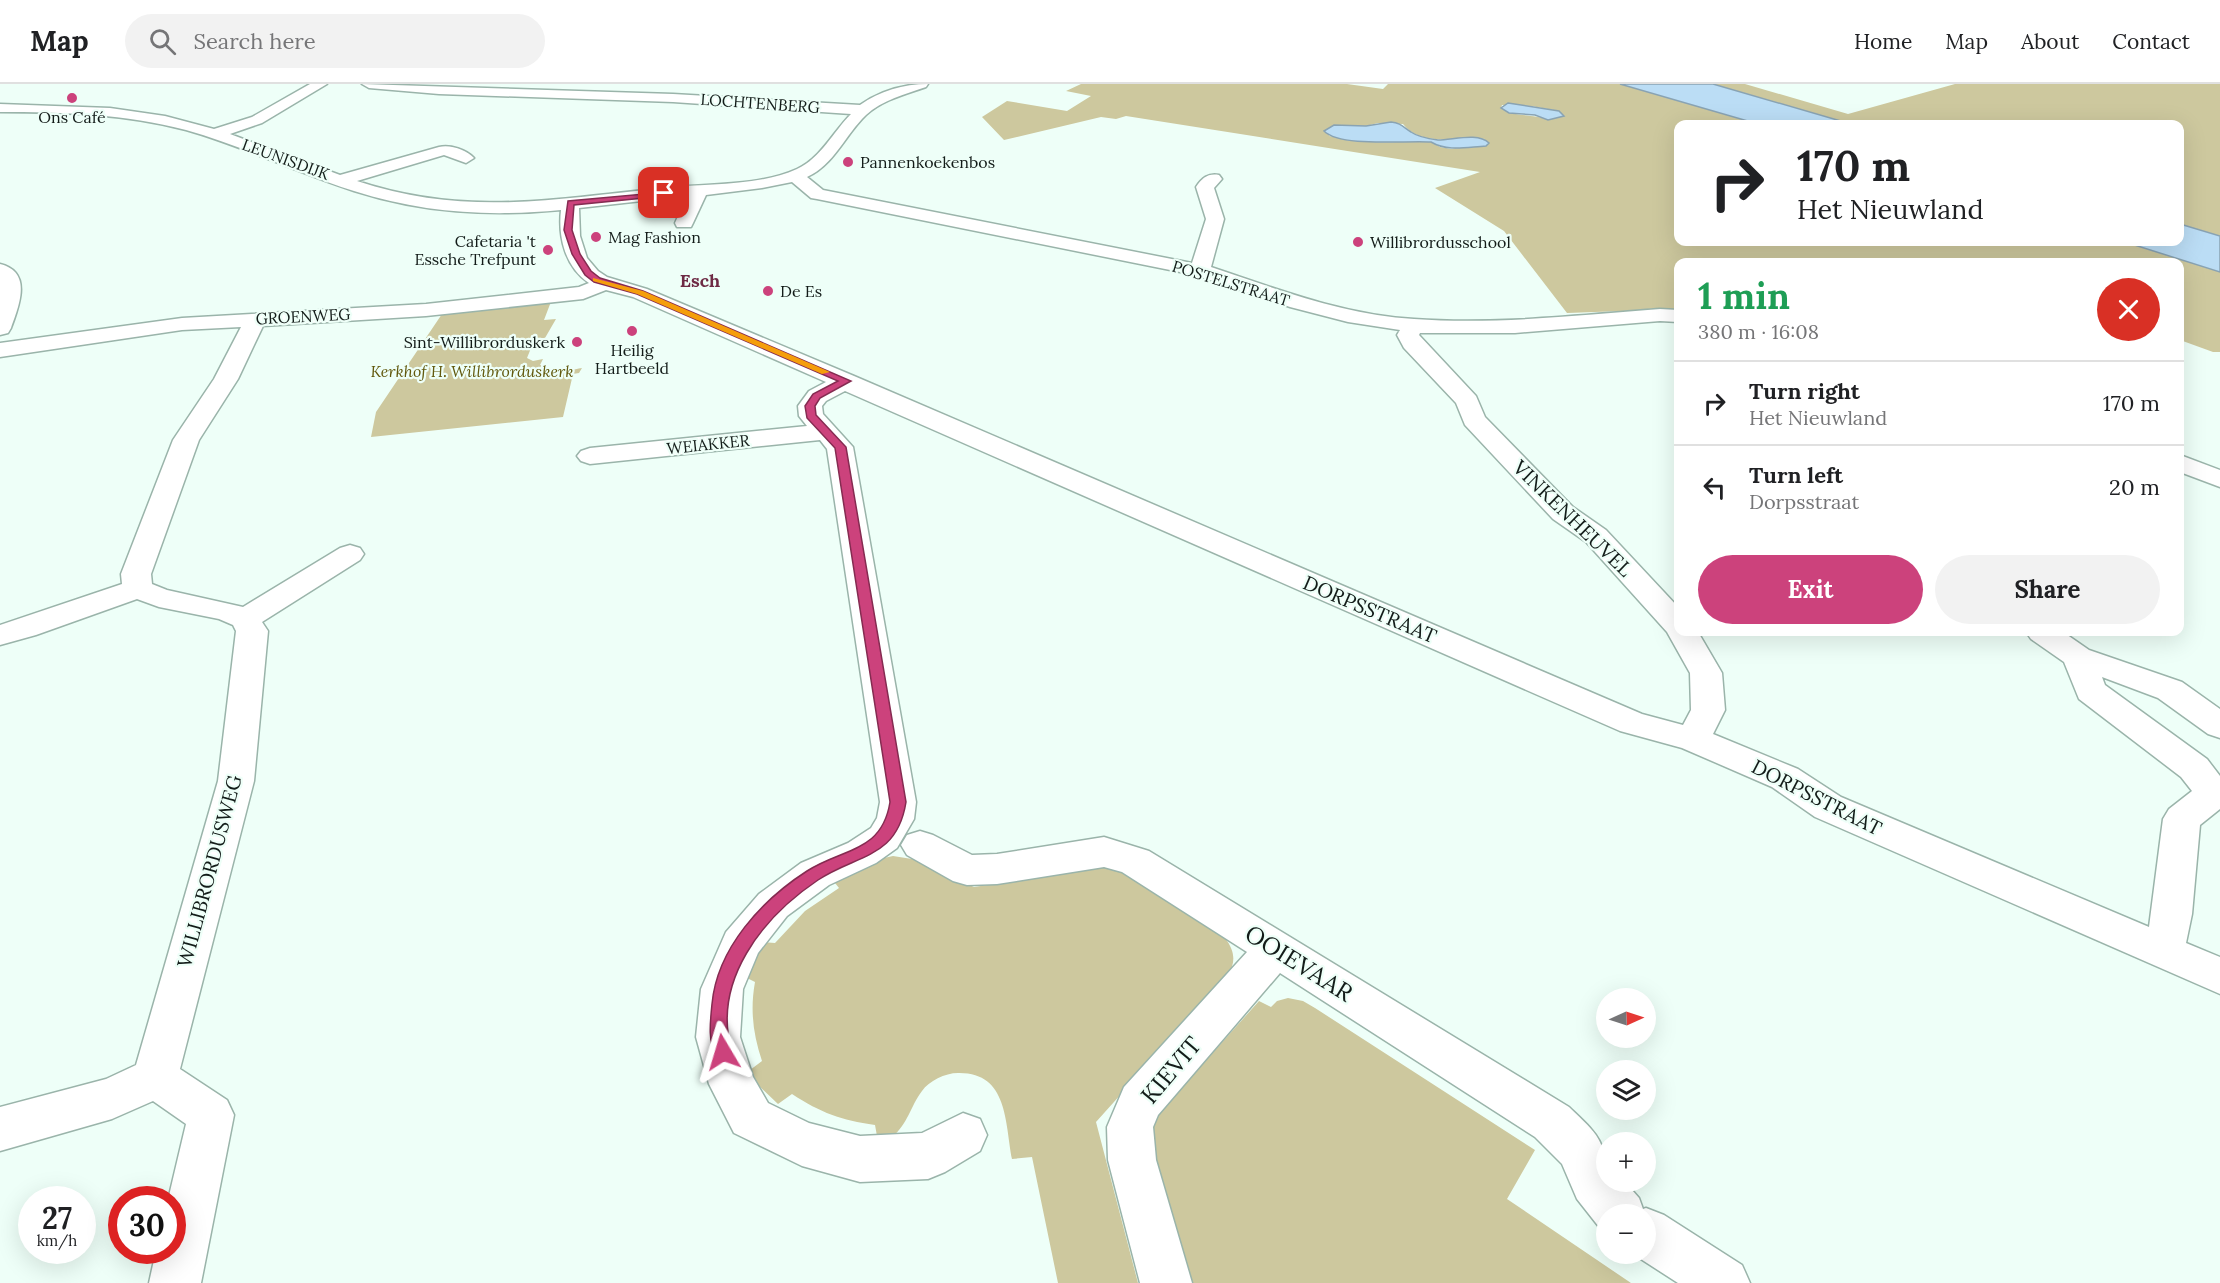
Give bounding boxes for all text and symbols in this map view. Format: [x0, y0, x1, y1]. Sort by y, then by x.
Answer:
search box [125, 14, 545, 68]
text: Map [30, 23, 89, 59]
icon: search [146, 25, 179, 58]
text: Search here [194, 27, 316, 55]
text: Home [1854, 28, 1912, 55]
text: Map [1945, 28, 1988, 55]
text: About [2021, 28, 2079, 55]
text: Contact [2112, 28, 2190, 55]
street label: LOCHTENBERG [700, 89, 820, 117]
marker: Ons Café [65, 91, 79, 105]
place label: Ons Café [38, 107, 106, 127]
street label: LEUNISDIJK [239, 134, 333, 184]
text: 170 m [1797, 139, 1910, 193]
icon: right [1698, 144, 1776, 222]
place label: Pannenkoekenbos [860, 152, 995, 172]
marker: Pannenkoekenbos [841, 155, 855, 169]
pin [638, 167, 689, 218]
icon: arrive [647, 176, 680, 209]
text: Het Nieuwland [1797, 192, 1984, 226]
place label: Mag Fashion [608, 227, 701, 247]
marker: Mag Fashion [589, 230, 603, 244]
place label: Cafetaria 't Essche Trefpunt [414, 231, 537, 269]
place label: Willibrordusschool [1370, 232, 1511, 252]
marker: Willibrordusschool [1351, 235, 1365, 249]
marker: Cafetaria 't Essche Trefpunt [541, 243, 555, 257]
street label: POSTELSTRAAT [1170, 256, 1292, 310]
district label: Esch [680, 269, 720, 292]
text: 1 min [1698, 273, 1790, 319]
button: close [2097, 278, 2160, 341]
place label: De Es [780, 281, 822, 301]
marker: De Es [761, 284, 775, 298]
street label: GROENWEG [255, 304, 351, 328]
text: 380 m · 16:08 [1698, 319, 1819, 344]
marker: Heilig Hartbeeld [625, 324, 639, 338]
place label: Sint-Willibrorduskerk [404, 332, 565, 352]
marker: Sint-Willibrorduskerk [570, 335, 584, 349]
place label: Heilig Hartbeeld [595, 340, 670, 378]
park label: Kerkhof H. Willibrorduskerk [370, 361, 574, 381]
text: Turn right [1749, 377, 1860, 405]
icon: right [1698, 387, 1731, 420]
text: 170 m [2103, 389, 2160, 417]
text: Het Nieuwland [1749, 405, 1887, 430]
street label: WEIAKKER [666, 430, 751, 458]
street label: VINKENHEUVEL [1507, 454, 1638, 582]
text: Turn left [1749, 461, 1843, 489]
icon: left [1698, 471, 1731, 504]
text: 20 m [2109, 473, 2160, 501]
text: Dorpsstraat [1749, 489, 1859, 514]
button: Exit [1698, 555, 1923, 624]
button: Share [1935, 555, 2160, 624]
street label: DORPSSTRAAT [1299, 570, 1441, 648]
street label: DORPSSTRAAT [1748, 753, 1886, 841]
street label: WILLIBRORDUSWEG [171, 772, 247, 970]
street label: OOIEVAAR [1239, 918, 1360, 1009]
north arrow [1596, 988, 1656, 1048]
map controls [1596, 988, 1656, 1264]
position arrow [691, 1020, 755, 1084]
street label: KIEVIT [1134, 1030, 1208, 1110]
button: layers [1596, 1060, 1656, 1120]
button: + [1596, 1132, 1656, 1192]
speed limit sign: 30 [108, 1186, 186, 1264]
text: 27 [42, 1199, 72, 1237]
button: − [1596, 1204, 1656, 1264]
text: km/h [37, 1231, 77, 1250]

